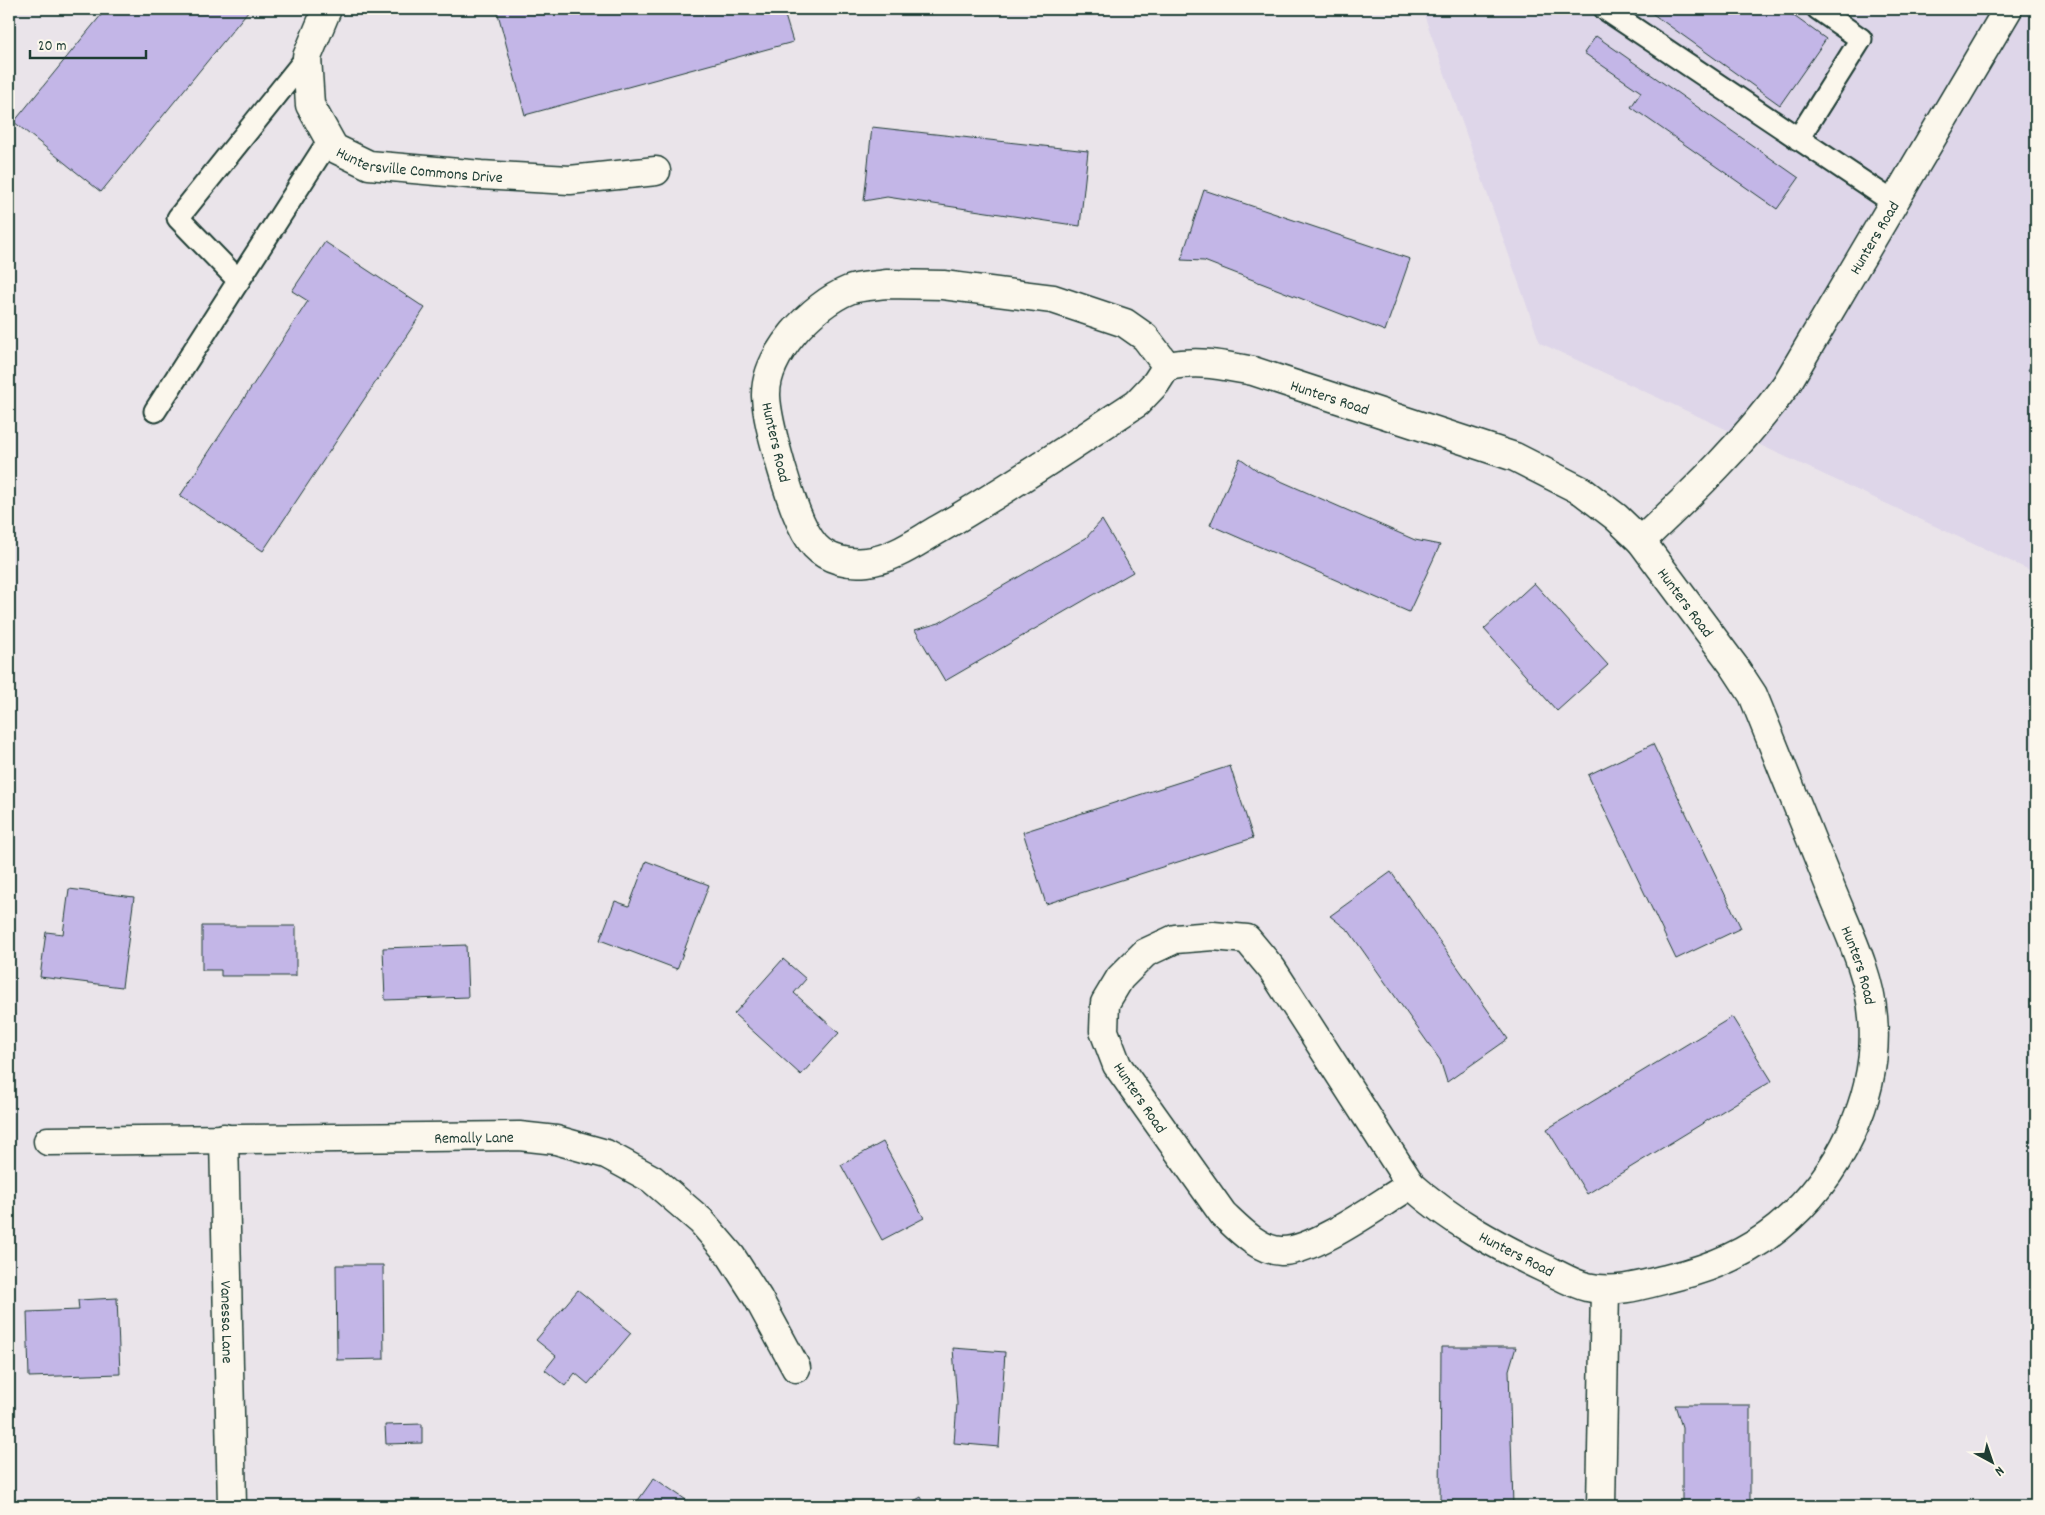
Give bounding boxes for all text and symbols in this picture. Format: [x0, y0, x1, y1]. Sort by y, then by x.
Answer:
scale bar [30, 28, 146, 60]
text: 20 m [38, 36, 66, 58]
street label: Huntersville Commons Drive [332, 142, 503, 190]
street label: Hunters Road [1845, 197, 1906, 279]
street label: Hunters Road [1287, 375, 1372, 422]
street label: Hunters Road [754, 400, 795, 485]
street label: Hunters Road [1651, 564, 1718, 643]
street label: Hunters Road [1834, 923, 1880, 1006]
street label: Hunters Road [1107, 1058, 1171, 1139]
street label: Remally Lane [434, 1127, 514, 1151]
street label: Hunters Road [1474, 1226, 1557, 1284]
street label: Vanessa Lane [213, 1280, 238, 1364]
north arrow [1968, 1438, 2018, 1488]
text: N [1990, 1461, 2008, 1480]

